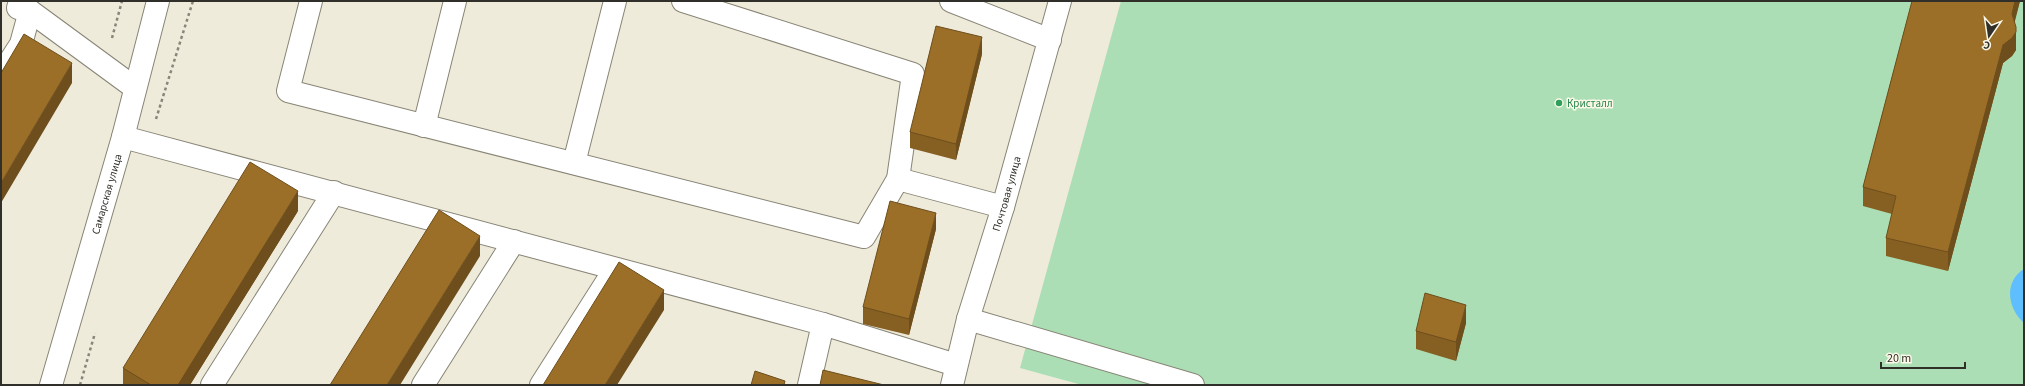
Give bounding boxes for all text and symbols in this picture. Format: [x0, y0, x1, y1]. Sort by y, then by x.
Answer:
north arrow [1969, 16, 2009, 56]
text: С [1981, 37, 1992, 53]
place label: Кристалл [1567, 96, 1613, 111]
marker: Кристалл [1554, 98, 1564, 108]
street label: Самарская улица [88, 152, 126, 236]
street label: Почтовая улица [989, 155, 1025, 233]
scale bar [1881, 344, 1965, 370]
text: 20 m [1887, 350, 1911, 367]

